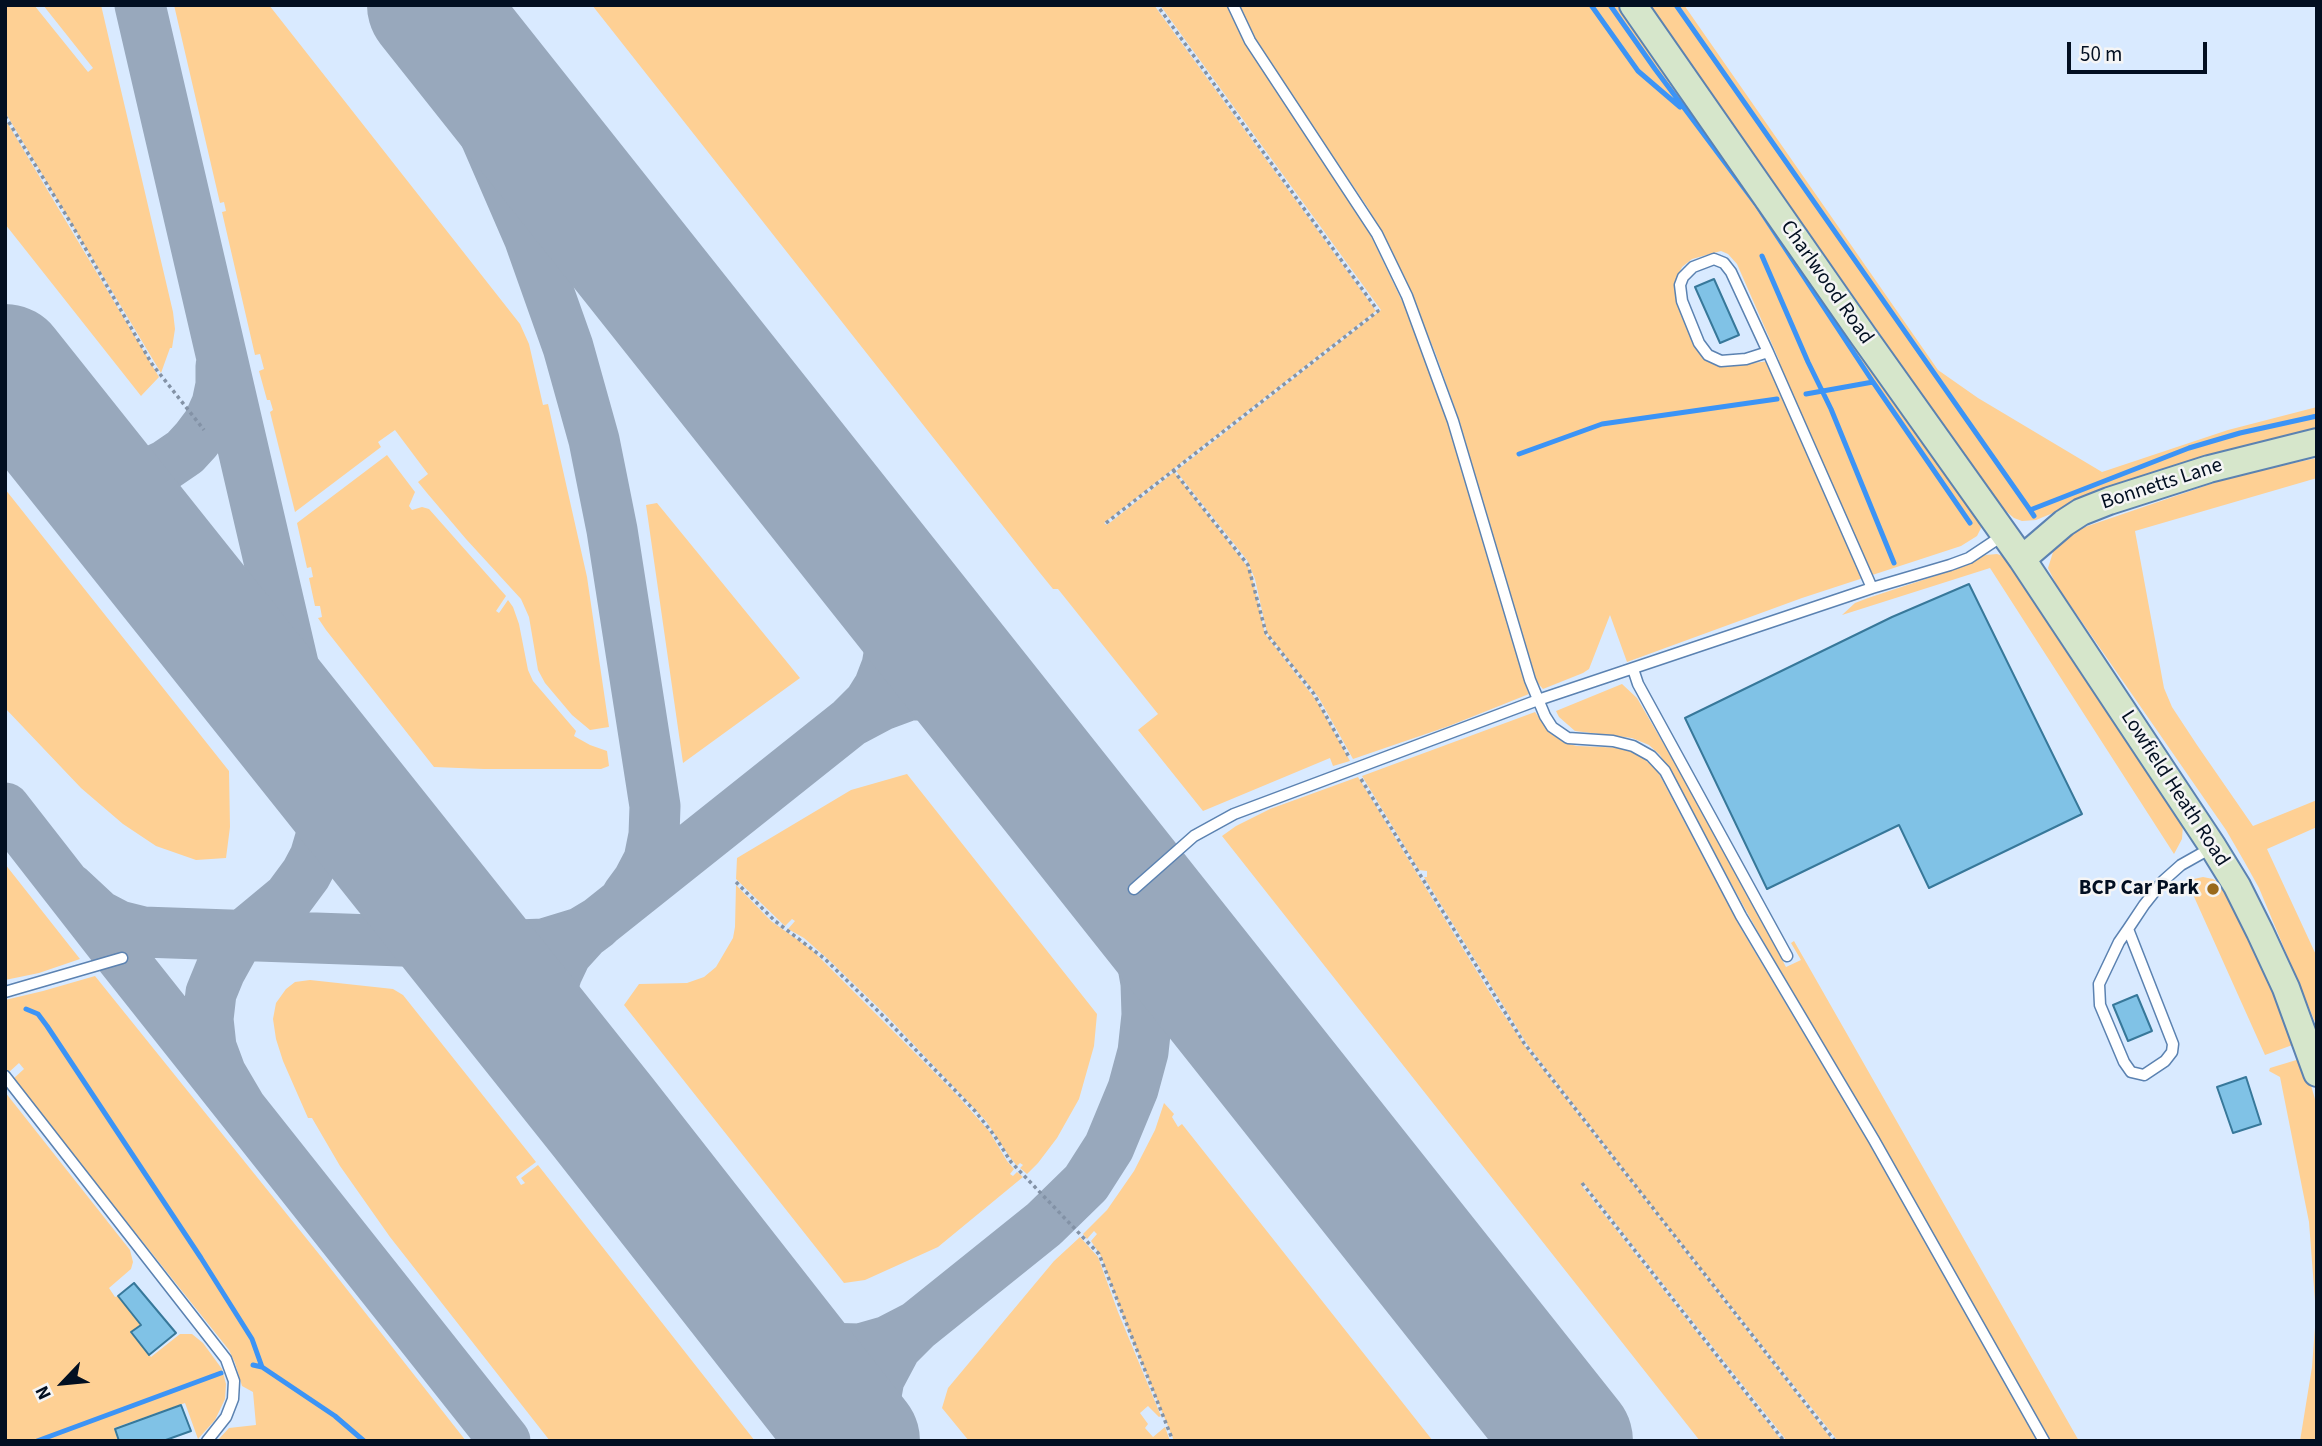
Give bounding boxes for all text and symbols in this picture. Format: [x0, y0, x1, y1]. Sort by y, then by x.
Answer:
scale bar [2070, 28, 2210, 72]
text: 50 m [2080, 39, 2122, 69]
street label: Charlwood Road [1774, 216, 1878, 350]
street label: Bonnetts Lane [2098, 454, 2226, 516]
street label: Lowfield Heath Road [2114, 706, 2234, 872]
place label: BCP Car Park [2079, 876, 2199, 902]
marker: BCP Car Park [2205, 881, 2221, 897]
north arrow [28, 1348, 98, 1418]
text: N [29, 1381, 59, 1404]

